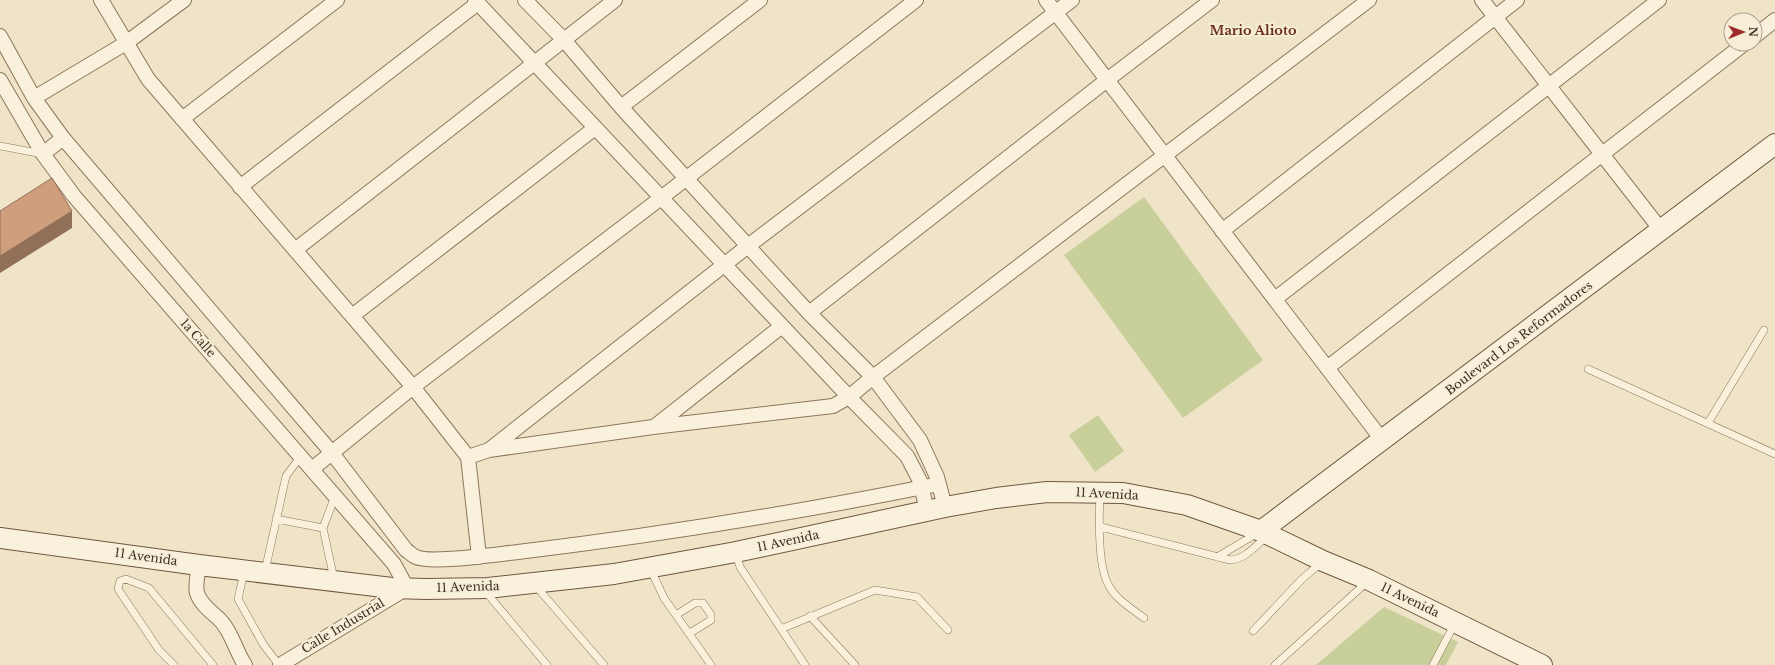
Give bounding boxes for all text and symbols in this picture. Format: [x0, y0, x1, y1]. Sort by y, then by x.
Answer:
north arrow [1723, 12, 1763, 52]
district label: Mario Alioto [1210, 22, 1297, 39]
text: N [1746, 27, 1760, 38]
street label: Boulevard Los Reformadores [1442, 277, 1595, 398]
street label: 1a Calle [178, 315, 219, 360]
street label: 11 Avenida [1075, 484, 1139, 503]
street label: 11 Avenida [755, 527, 821, 554]
street label: 11 Avenida [114, 545, 179, 568]
street label: 11 Avenida [436, 578, 500, 595]
street label: 11 Avenida [1378, 579, 1442, 620]
street label: Calle Industrial [299, 595, 387, 656]

